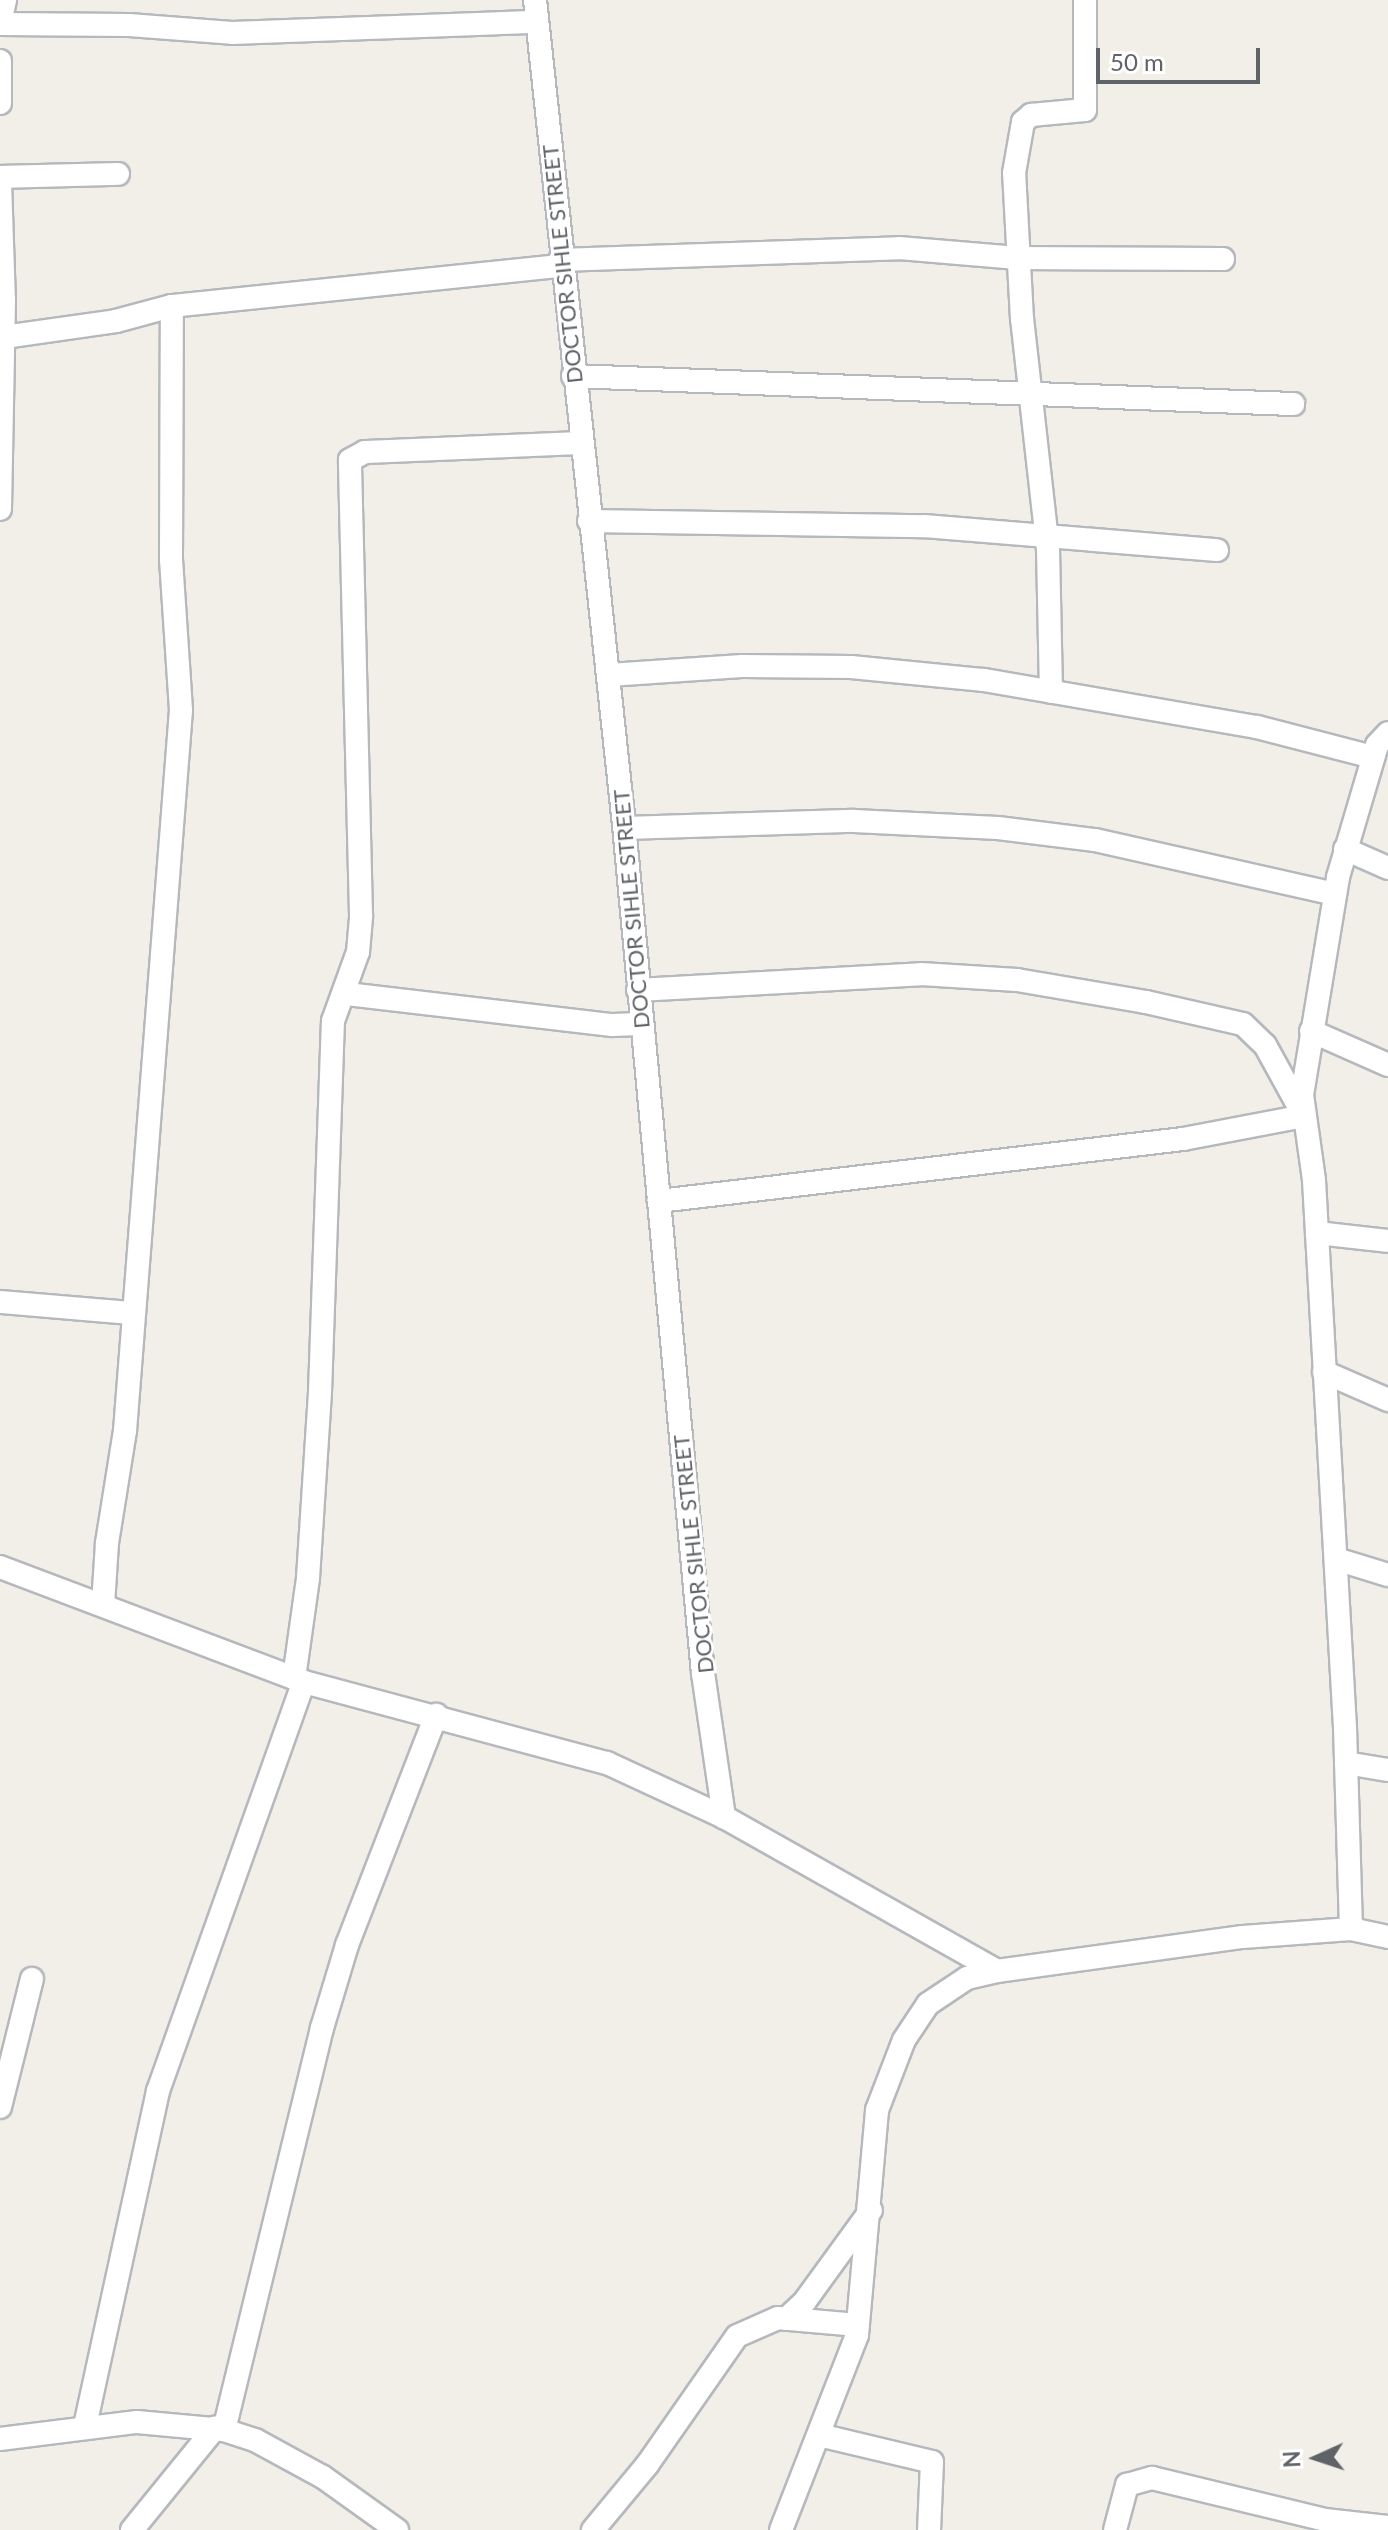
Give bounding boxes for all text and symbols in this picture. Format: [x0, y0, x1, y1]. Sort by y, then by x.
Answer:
scale bar [1100, 32, 1264, 82]
text: 50 m [1110, 47, 1164, 76]
street label: DOCTOR SIHLE STREET [536, 143, 588, 385]
street label: DOCTOR SIHLE STREET [607, 788, 655, 1030]
street label: DOCTOR SIHLE STREET [667, 1433, 719, 1675]
north arrow [1276, 2418, 1356, 2498]
text: N [1278, 2450, 1305, 2468]

